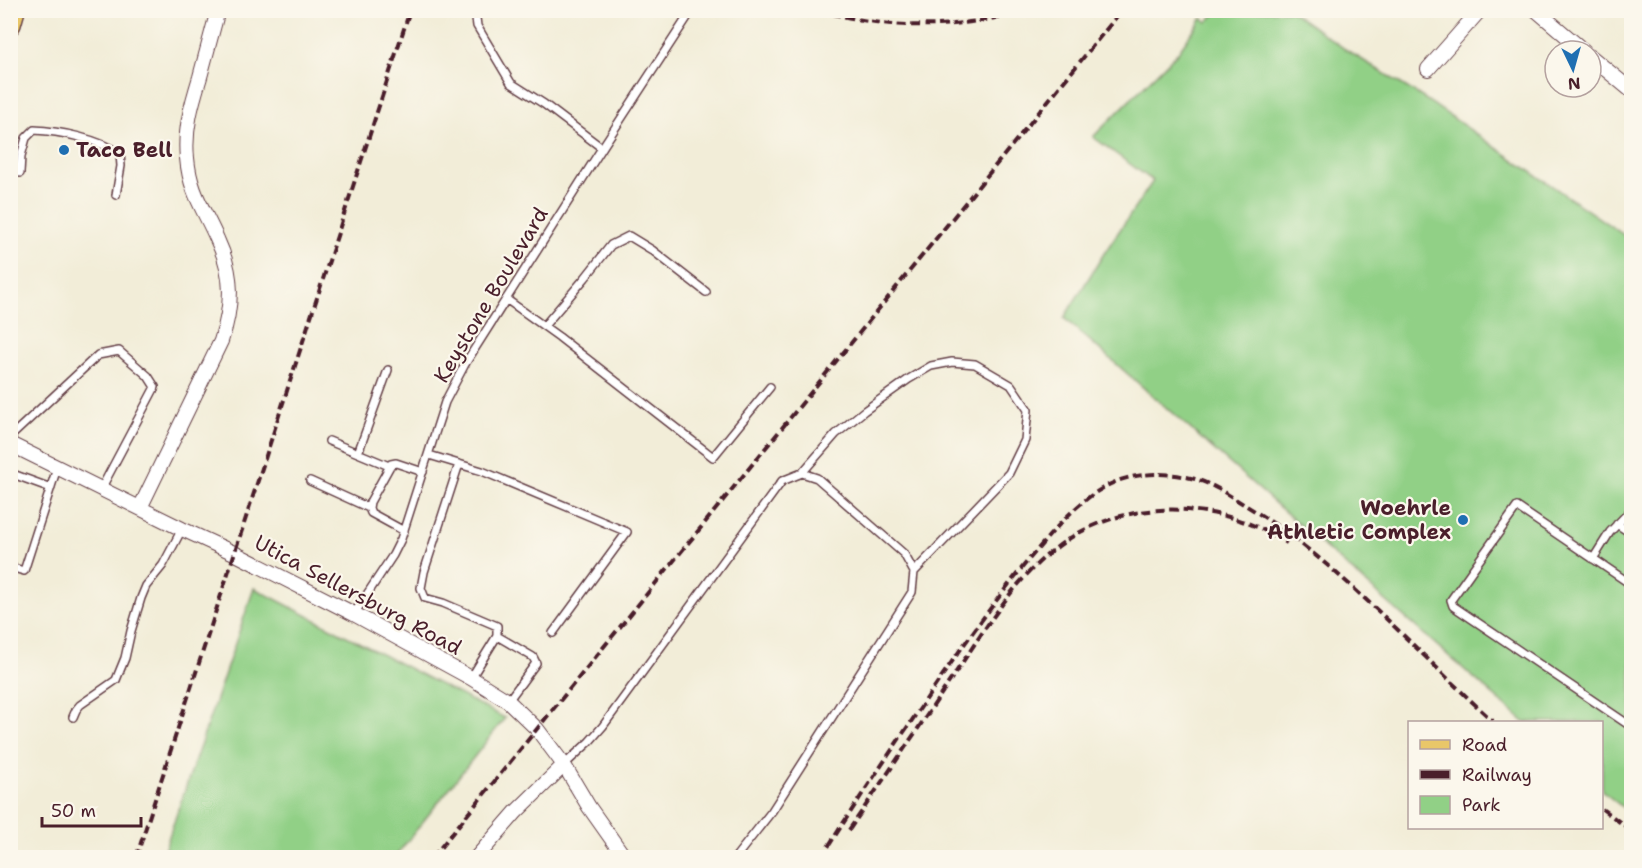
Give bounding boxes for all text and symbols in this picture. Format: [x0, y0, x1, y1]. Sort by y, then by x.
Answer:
north arrow [1543, 39, 1603, 99]
text: N [1567, 72, 1581, 94]
place label: Taco Bell [76, 136, 172, 164]
marker: Taco Bell [57, 143, 71, 157]
street label: Keystone Boulevard [427, 202, 555, 388]
place label: Woehrle Athletic Complex [1267, 494, 1451, 546]
marker: Woehrle Athletic Complex [1456, 513, 1470, 527]
street label: Utica Sellersburg Road [249, 528, 467, 662]
legend [1408, 721, 1603, 829]
text: Road [1462, 733, 1507, 757]
text: Railway [1462, 763, 1532, 787]
scale bar [42, 790, 141, 828]
text: Park [1462, 793, 1501, 817]
text: 50 m [51, 799, 96, 823]

